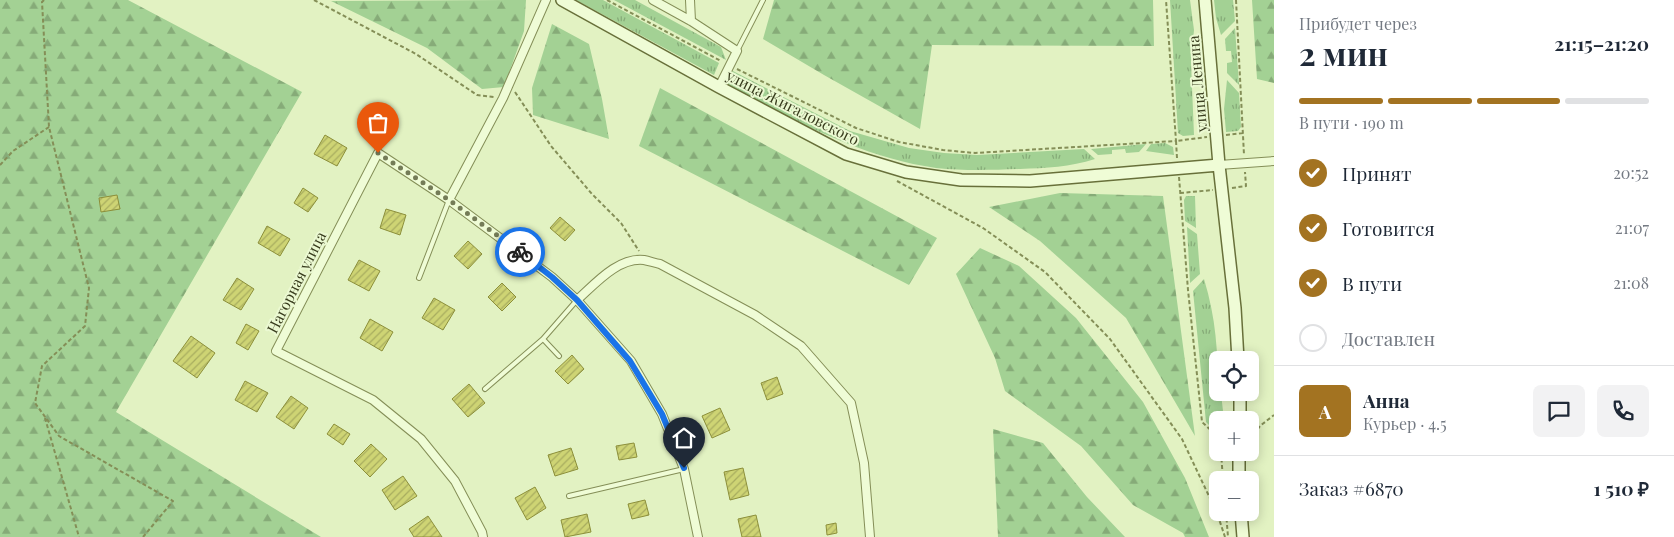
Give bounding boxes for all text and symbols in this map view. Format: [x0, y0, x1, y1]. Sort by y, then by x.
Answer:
text: Прибудет через [1299, 13, 1417, 34]
text: 21:15–21:20 [1554, 30, 1649, 56]
text: 2 мин [1299, 31, 1388, 74]
street label: улица Ленина [1183, 34, 1211, 134]
street label: улица Жигаловского [722, 64, 863, 149]
pin [357, 102, 399, 153]
icon: bag [364, 109, 392, 137]
text: В пути · 190 m [1299, 112, 1404, 133]
icon: check [1299, 159, 1327, 187]
text: Принят [1342, 160, 1411, 186]
text: 20:52 [1613, 162, 1649, 183]
icon: check [1299, 214, 1327, 242]
text: Готовится [1342, 215, 1435, 241]
text: 21:07 [1615, 217, 1649, 238]
street label: Нагорная улица [262, 227, 330, 336]
courier [495, 227, 545, 277]
icon: bike [506, 238, 534, 266]
icon: check [1299, 269, 1327, 297]
text: В пути [1342, 270, 1402, 296]
text: 21:08 [1613, 272, 1649, 293]
text: Доставлен [1342, 325, 1435, 351]
map controls [1209, 351, 1259, 521]
button: locate [1209, 351, 1259, 401]
button: chat [1533, 385, 1585, 437]
button: phone [1597, 385, 1649, 437]
text: Анна [1363, 387, 1410, 413]
text: А [1319, 398, 1331, 424]
button: + [1209, 411, 1259, 461]
text: Курьер · 4.5 [1363, 413, 1447, 434]
pin [663, 417, 705, 468]
icon: home [670, 424, 698, 452]
button: − [1209, 471, 1259, 521]
text: Заказ #6870 [1299, 475, 1404, 501]
text: 1 510 ₽ [1594, 475, 1649, 501]

